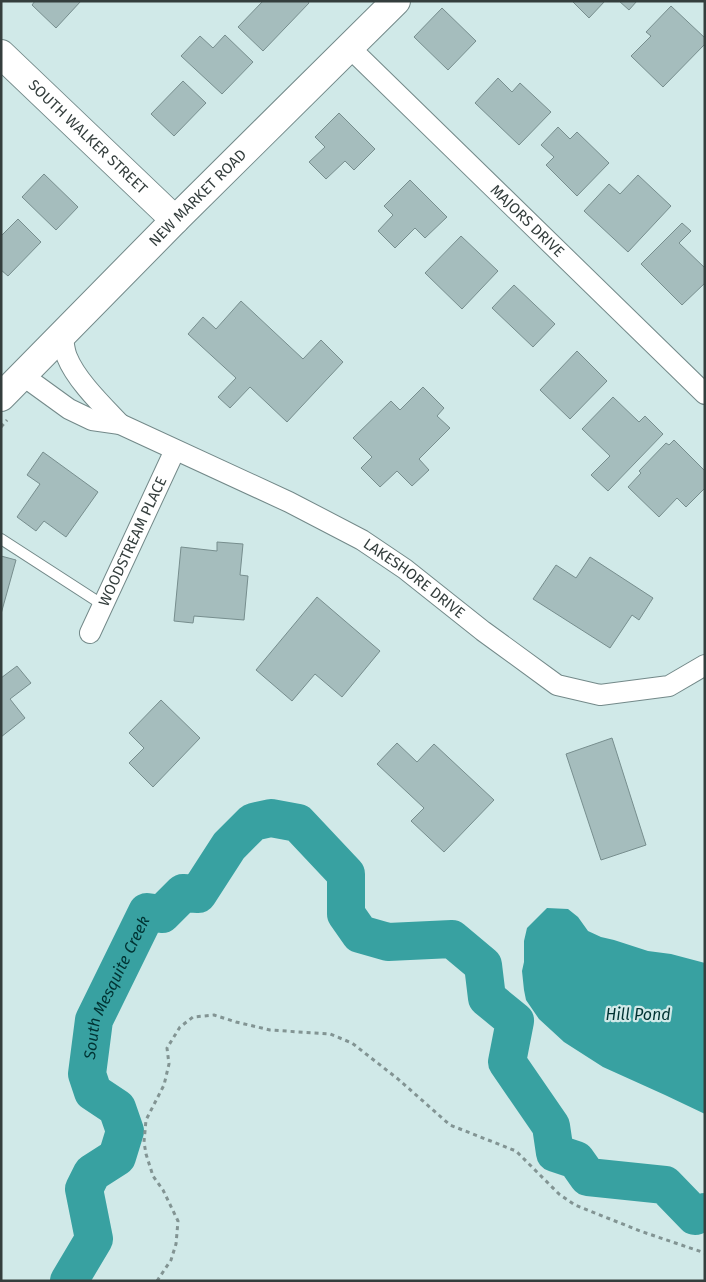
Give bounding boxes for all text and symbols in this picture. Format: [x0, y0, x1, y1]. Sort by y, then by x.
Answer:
street label: SOUTH WALKER STREET [25, 76, 151, 198]
street label: NEW MARKET ROAD [145, 145, 250, 250]
street label: MAJORS DRIVE [487, 181, 568, 261]
street label: WOODSTREAM PLACE [95, 474, 170, 609]
street label: LAKESHORE DRIVE [360, 535, 469, 622]
water label: South Mesquite Creek [79, 912, 153, 1061]
water label: Hill Pond [605, 1005, 671, 1024]

